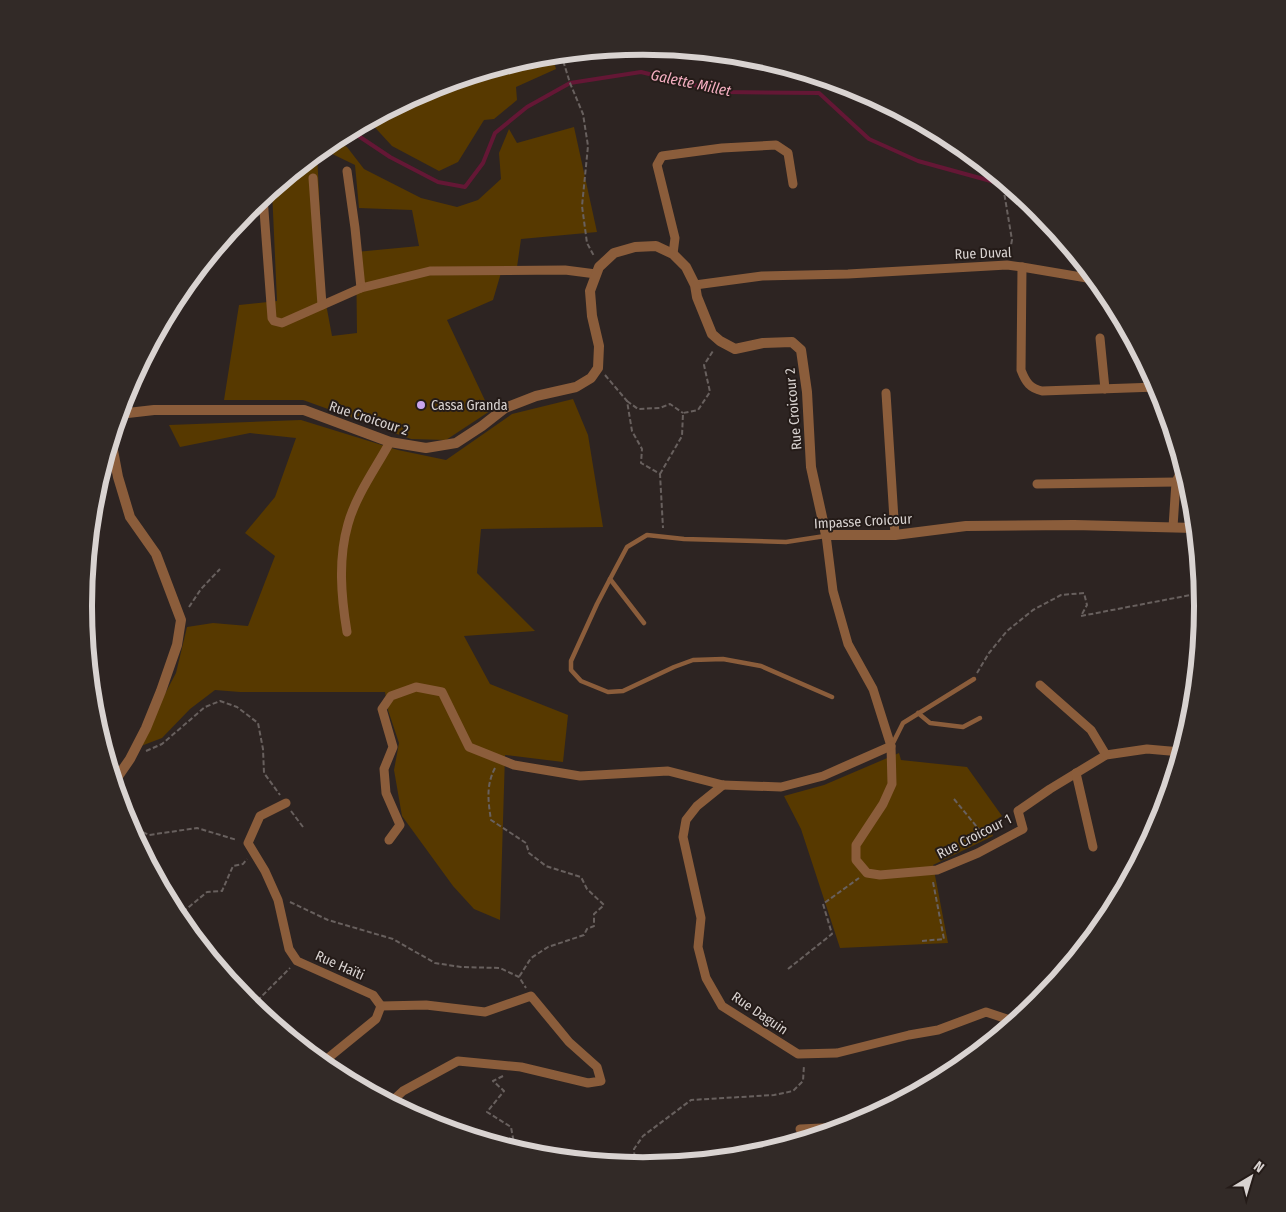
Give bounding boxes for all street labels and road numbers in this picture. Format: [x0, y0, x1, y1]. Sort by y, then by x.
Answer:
street label: Rue Duval [954, 244, 1012, 263]
street label: Rue Croicour 2 [781, 367, 806, 451]
street label: Rue Croicour 2 [327, 398, 411, 439]
street label: Impasse Croicour [814, 510, 913, 533]
street label: Rue Croicour 1 [934, 810, 1014, 863]
street label: Rue Haïti [313, 947, 367, 984]
street label: Rue Daguin [728, 988, 791, 1039]

